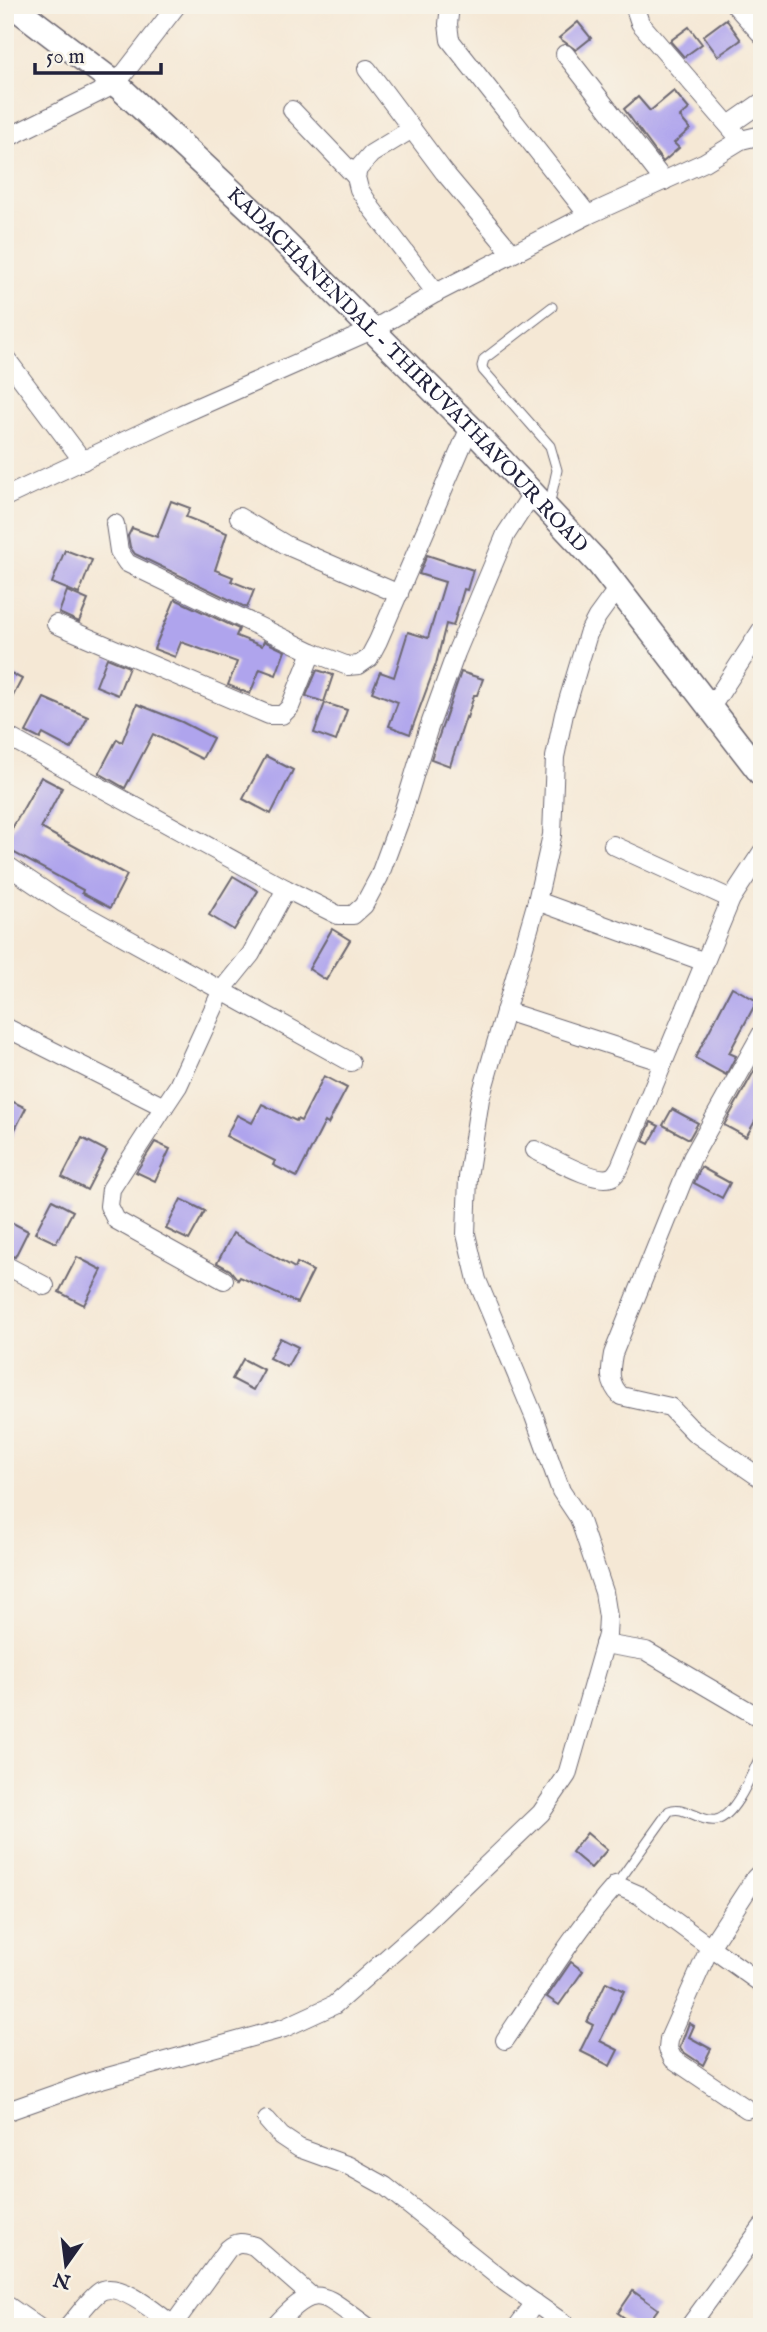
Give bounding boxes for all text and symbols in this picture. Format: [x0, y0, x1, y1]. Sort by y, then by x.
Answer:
scale bar [35, 32, 161, 76]
text: 50 m [46, 44, 85, 71]
street label: KADACHANENDAL - THIRUVATHAVOUR ROAD [221, 182, 593, 559]
north arrow [32, 2230, 102, 2300]
text: N [51, 2266, 74, 2293]

